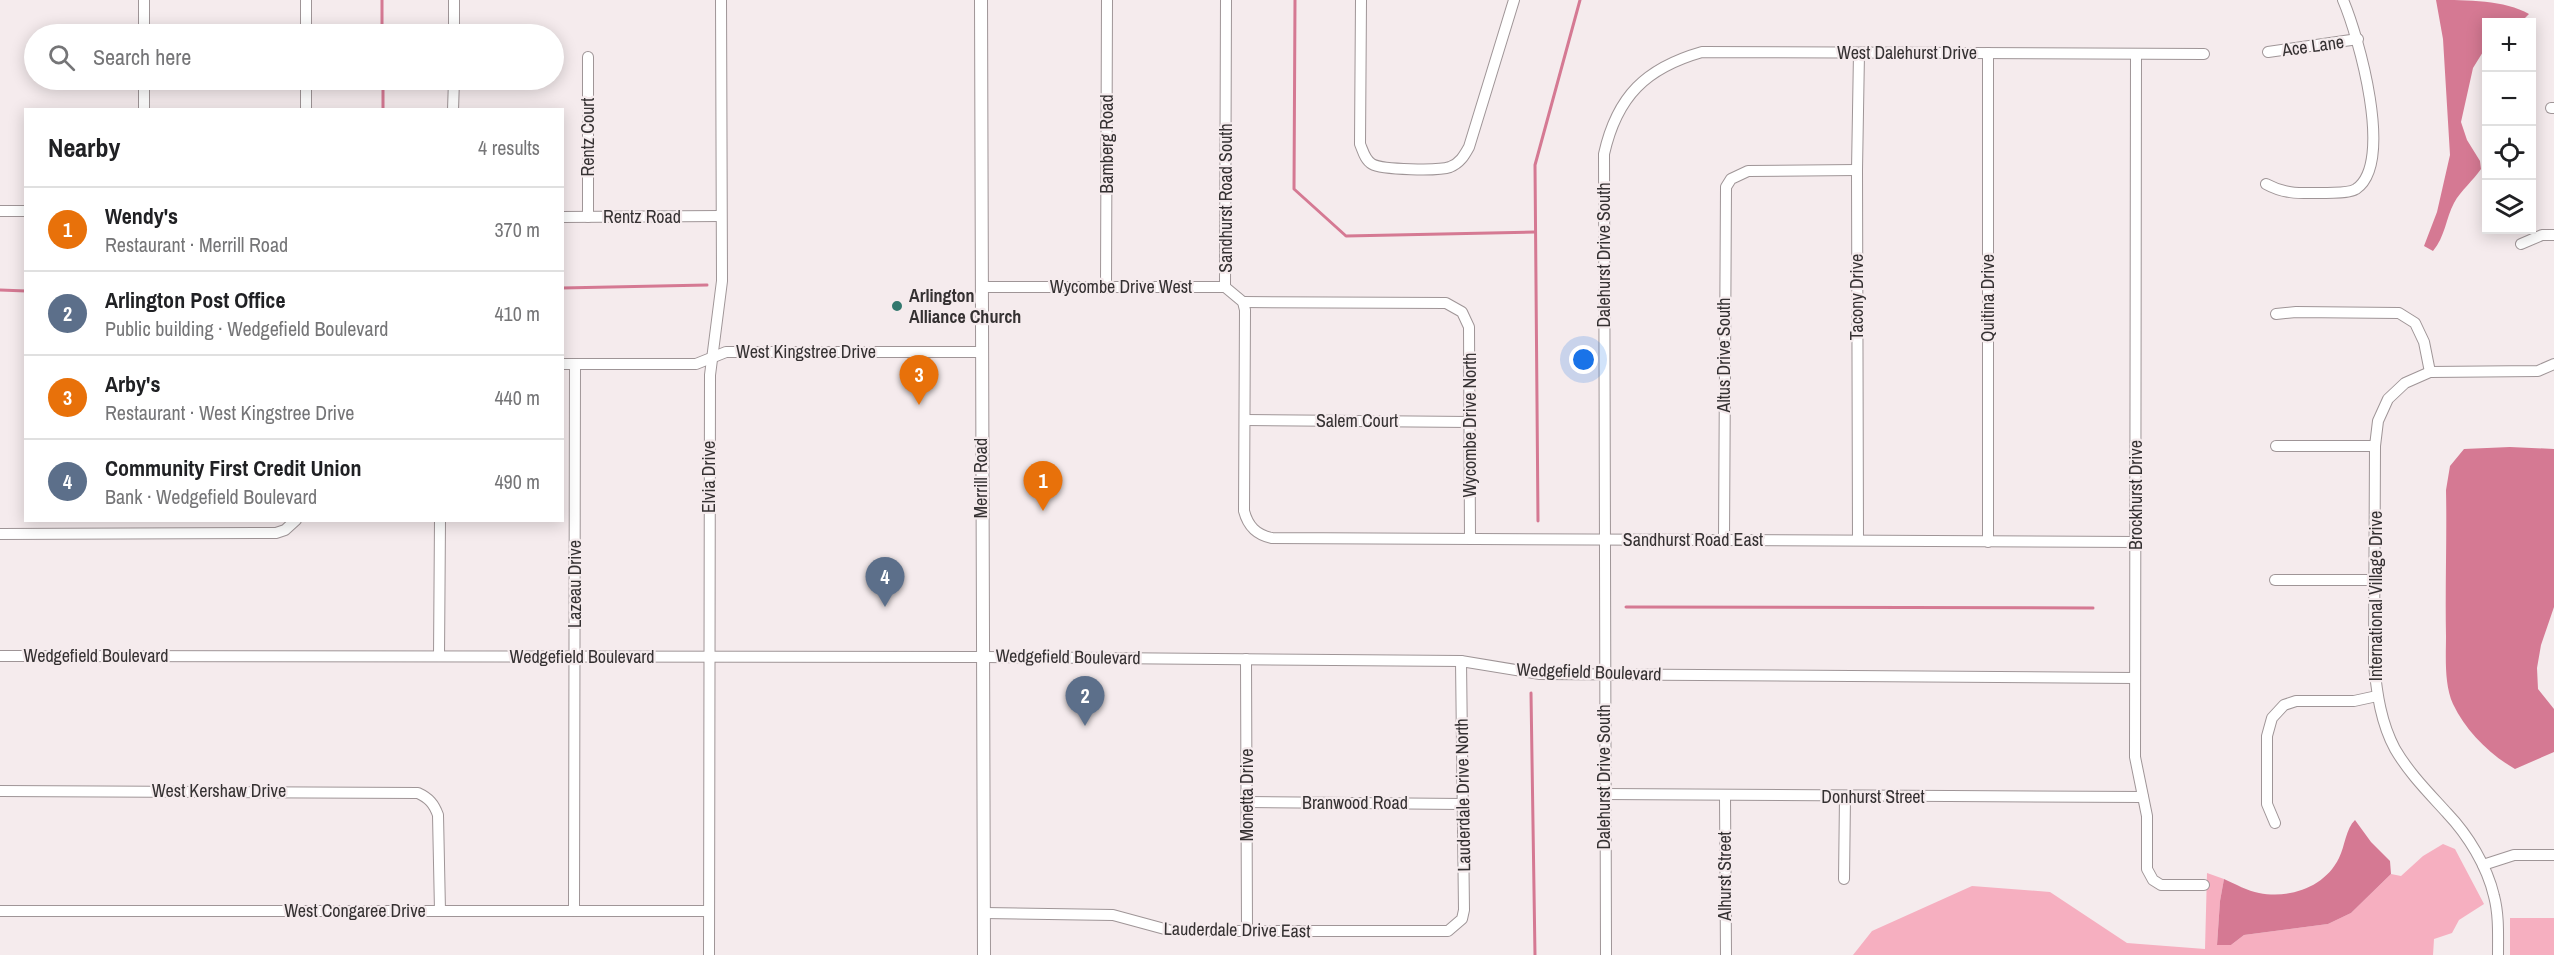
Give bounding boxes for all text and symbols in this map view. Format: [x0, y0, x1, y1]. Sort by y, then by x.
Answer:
map controls [2482, 18, 2536, 234]
button: + [2482, 18, 2536, 72]
search box [24, 24, 564, 90]
street label: Ace Lane [2279, 29, 2346, 62]
street label: West Dalehurst Drive [1837, 40, 1977, 65]
icon: search [45, 41, 78, 74]
text: Search here [93, 42, 191, 72]
button: − [2482, 72, 2536, 126]
street label: Bamberg Road [1094, 94, 1119, 194]
street label: Rentz Court [575, 98, 600, 176]
street label: Sandhurst Road South [1213, 123, 1238, 273]
button: locate [2482, 126, 2536, 180]
text: Nearby [48, 130, 120, 165]
text: 4 results [478, 134, 540, 161]
button: layers [2482, 180, 2536, 234]
street label: Dalehurst Drive South [1591, 182, 1616, 328]
text: Wendy's [105, 201, 178, 231]
street label: Rentz Road [603, 204, 681, 229]
text: 1 [63, 216, 72, 243]
text: 370 m [494, 216, 540, 243]
text: Restaurant · Merrill Road [105, 231, 288, 258]
street label: Tacony Drive [1844, 254, 1869, 340]
street label: Quitina Drive [1975, 254, 2000, 342]
street label: Wycombe Drive West [1050, 274, 1192, 299]
place label: Arlington Alliance Church [909, 283, 1021, 329]
text: Arlington Post Office [105, 285, 285, 315]
street label: Altus Drive South [1711, 298, 1736, 413]
marker: Arlington Alliance Church [890, 299, 904, 313]
text: 2 [63, 300, 72, 327]
text: 410 m [494, 300, 540, 327]
text: Public building · Wedgefield Boulevard [105, 315, 388, 342]
street label: West Kingstree Drive [736, 339, 876, 364]
your location [1569, 345, 1598, 374]
street label: Wycombe Drive North [1457, 352, 1482, 498]
pin: 3 [900, 356, 938, 405]
text: Arby's [105, 369, 160, 399]
text: 3 [63, 384, 72, 411]
text: 440 m [494, 384, 540, 411]
text: Restaurant · West Kingstree Drive [105, 399, 354, 426]
street label: Salem Court [1316, 408, 1398, 433]
street label: Merrill Road [968, 438, 993, 518]
street label: Brockhurst Drive [2123, 440, 2148, 550]
street label: Elvia Drive [696, 441, 721, 513]
text: Community First Credit Union [105, 453, 362, 483]
pin: 1 [1024, 462, 1062, 511]
text: 4 [63, 468, 72, 495]
text: 490 m [494, 468, 540, 495]
text: Bank · Wedgefield Boulevard [105, 483, 317, 510]
street label: International Village Drive [2363, 511, 2388, 681]
street label: Sandhurst Road East [1623, 527, 1763, 552]
street label: Lazeau Drive [562, 540, 587, 628]
pin: 4 [866, 558, 904, 607]
street label: Wedgefield Boulevard [24, 643, 168, 668]
street label: Wedgefield Boulevard [995, 643, 1141, 670]
street label: Wedgefield Boulevard [510, 644, 654, 669]
street label: Wedgefield Boulevard [1516, 656, 1662, 687]
pin: 2 [1066, 676, 1104, 726]
street label: Dalehurst Drive South [1591, 704, 1616, 850]
street label: Lauderdale Drive North [1449, 718, 1476, 872]
street label: Monetta Drive [1234, 749, 1259, 841]
street label: West Kershaw Drive [152, 778, 286, 803]
street label: Donhurst Street [1821, 784, 1925, 809]
street label: Branwood Road [1302, 790, 1408, 815]
street label: Alhurst Street [1712, 831, 1737, 922]
street label: West Congaree Drive [284, 898, 426, 923]
street label: Lauderdale Drive East [1163, 916, 1311, 943]

